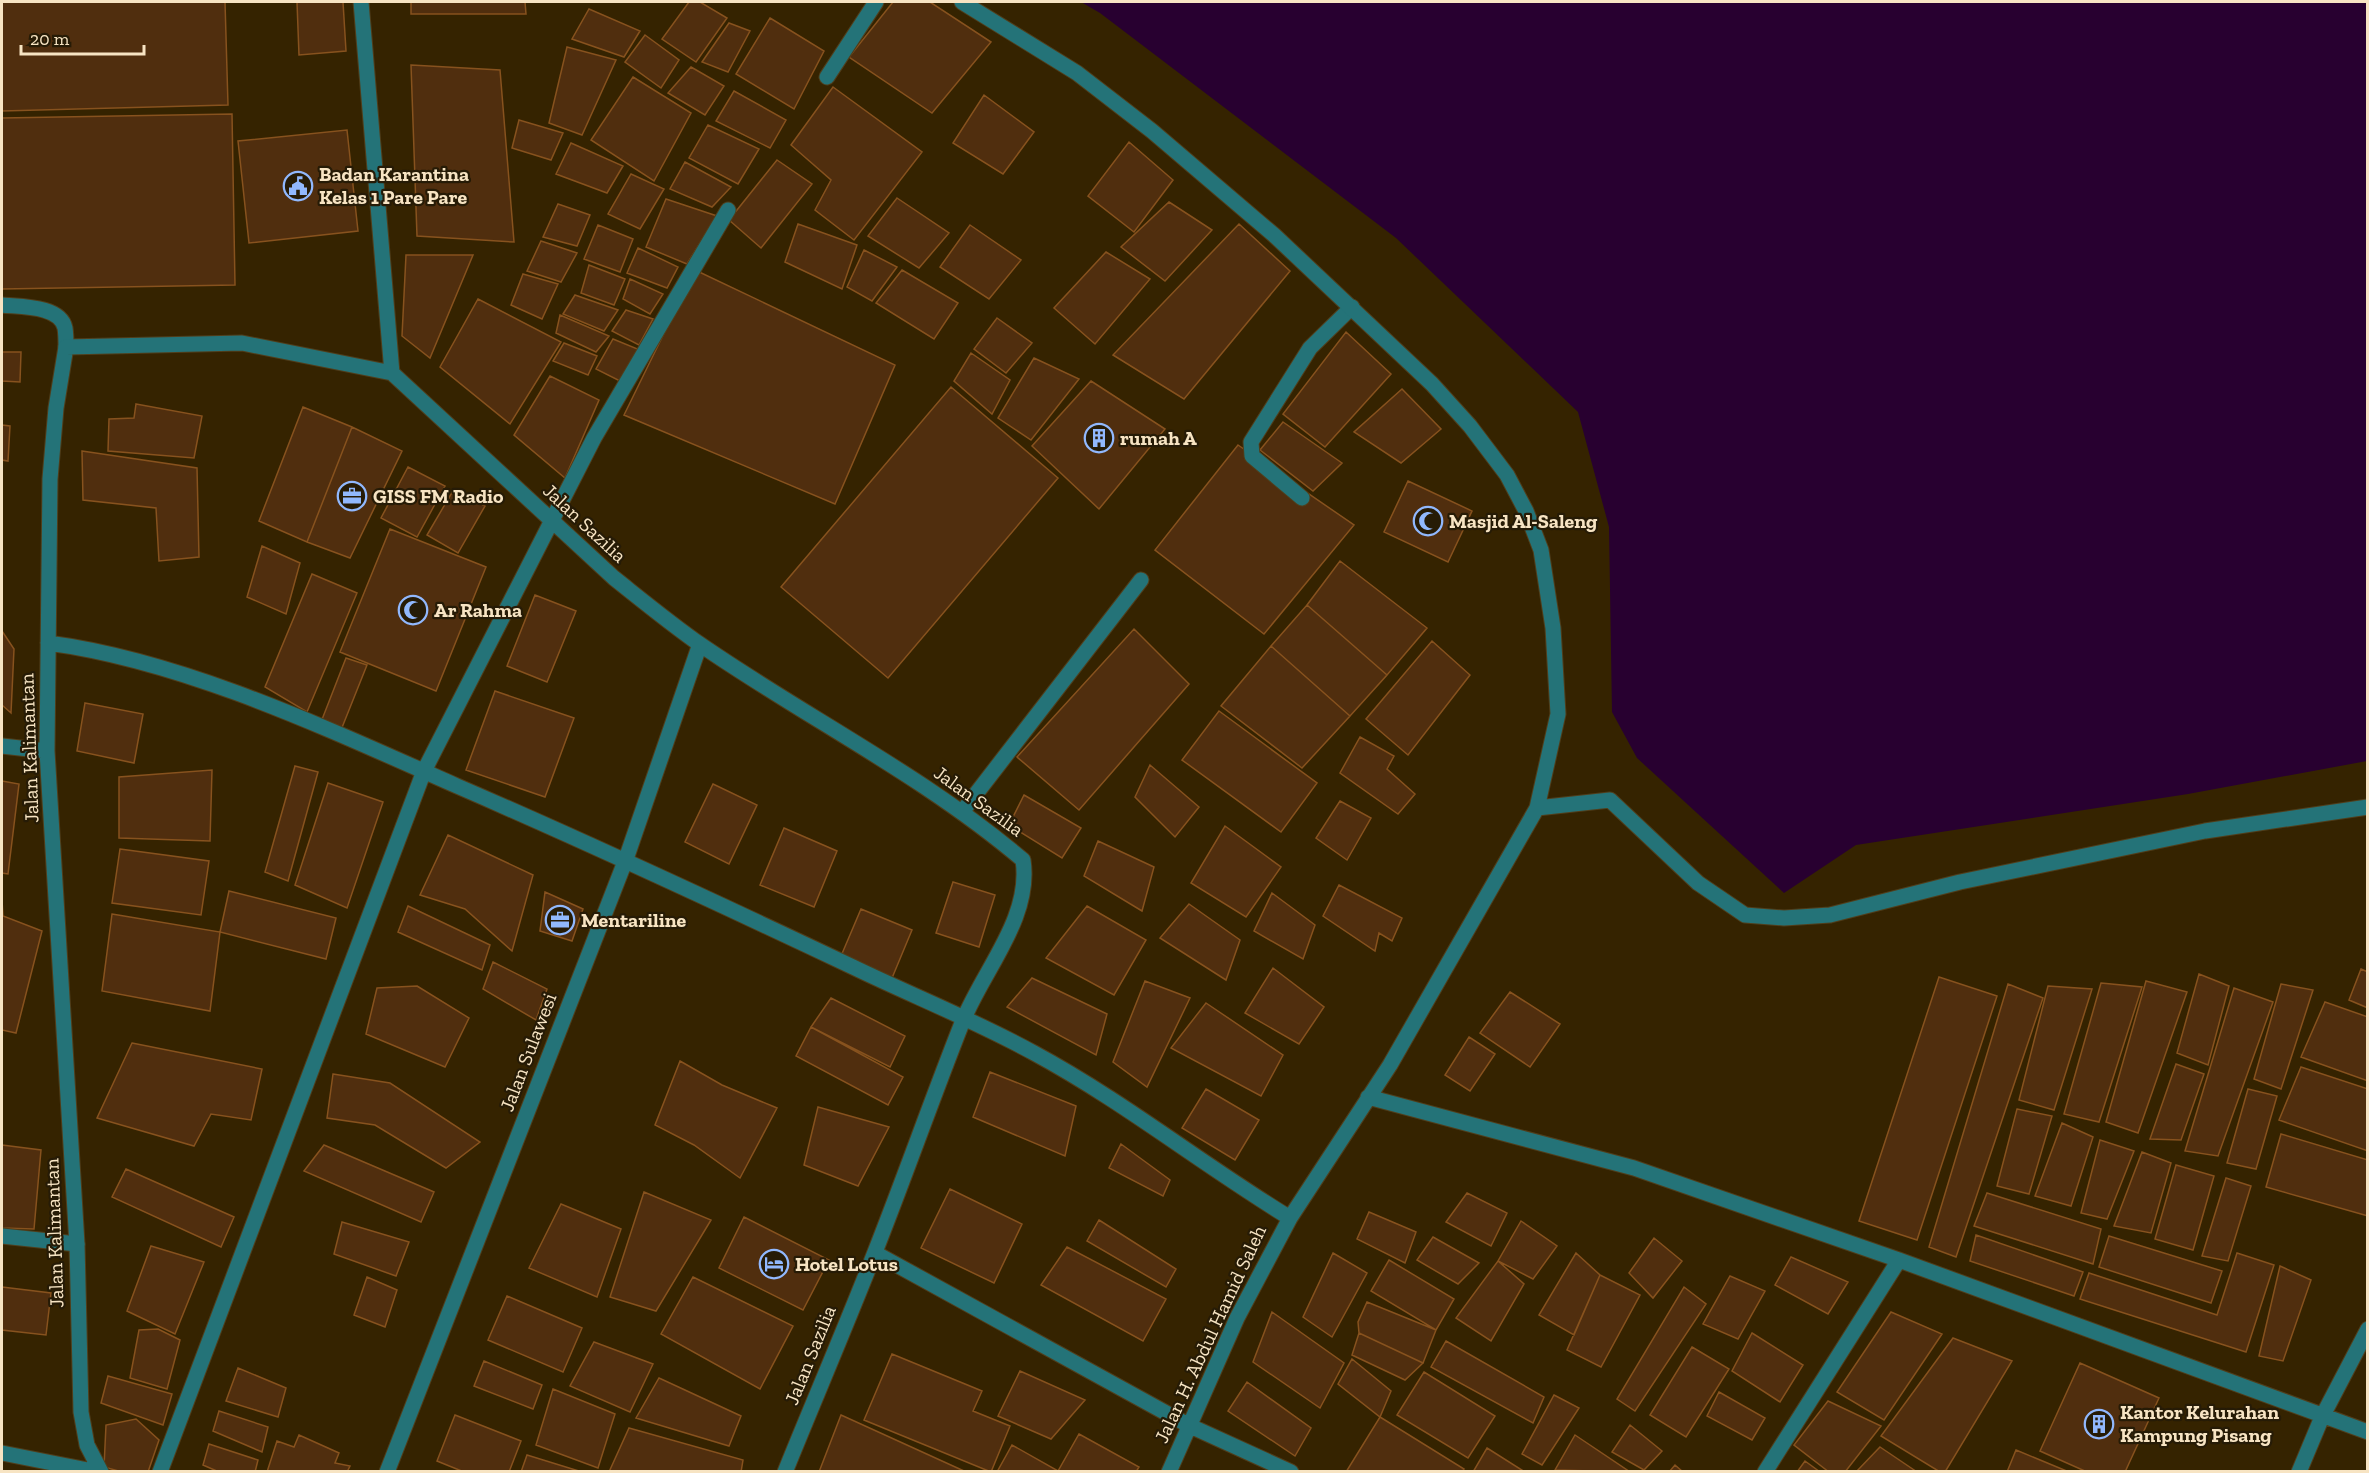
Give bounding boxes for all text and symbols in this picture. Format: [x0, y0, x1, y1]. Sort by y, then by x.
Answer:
scale bar [21, 18, 144, 56]
text: 20 m [30, 28, 70, 50]
place label: Badan Karantina Kelas 1 Pare Pare [319, 162, 469, 209]
public building icon: Badan Karantina Kelas 1 Pare Pare [282, 170, 314, 202]
building icon: rumah A [1083, 422, 1115, 454]
place label: rumah A [1120, 426, 1197, 450]
street label: Jalan Sazilia [538, 478, 632, 568]
office icon: GISS FM Radio [336, 480, 368, 512]
place label: GISS FM Radio [373, 484, 504, 508]
mosque icon: Masjid Al-Saleng [1412, 505, 1444, 537]
place label: Masjid Al-Saleng [1449, 509, 1598, 533]
mosque icon: Ar Rahma [397, 594, 429, 626]
place label: Ar Rahma [434, 598, 522, 622]
street label: Jalan Kalimantan [14, 672, 44, 823]
street label: Jalan Sazilia [929, 760, 1029, 842]
office icon: Mentariline [544, 904, 576, 936]
place label: Mentariline [581, 908, 687, 932]
street label: Jalan Sulawesi [494, 989, 562, 1114]
street label: Jalan Kalimantan [39, 1157, 69, 1308]
street label: Jalan H. Abdul Hamid Saleh [1149, 1221, 1271, 1447]
hotel icon: Hotel Lotus [758, 1248, 790, 1280]
place label: Hotel Lotus [795, 1252, 898, 1276]
street label: Jalan Sazilia [779, 1302, 841, 1408]
place label: Kantor Kelurahan Kampung Pisang [2120, 1400, 2279, 1447]
building icon: Kantor Kelurahan Kampung Pisang [2083, 1408, 2115, 1440]

